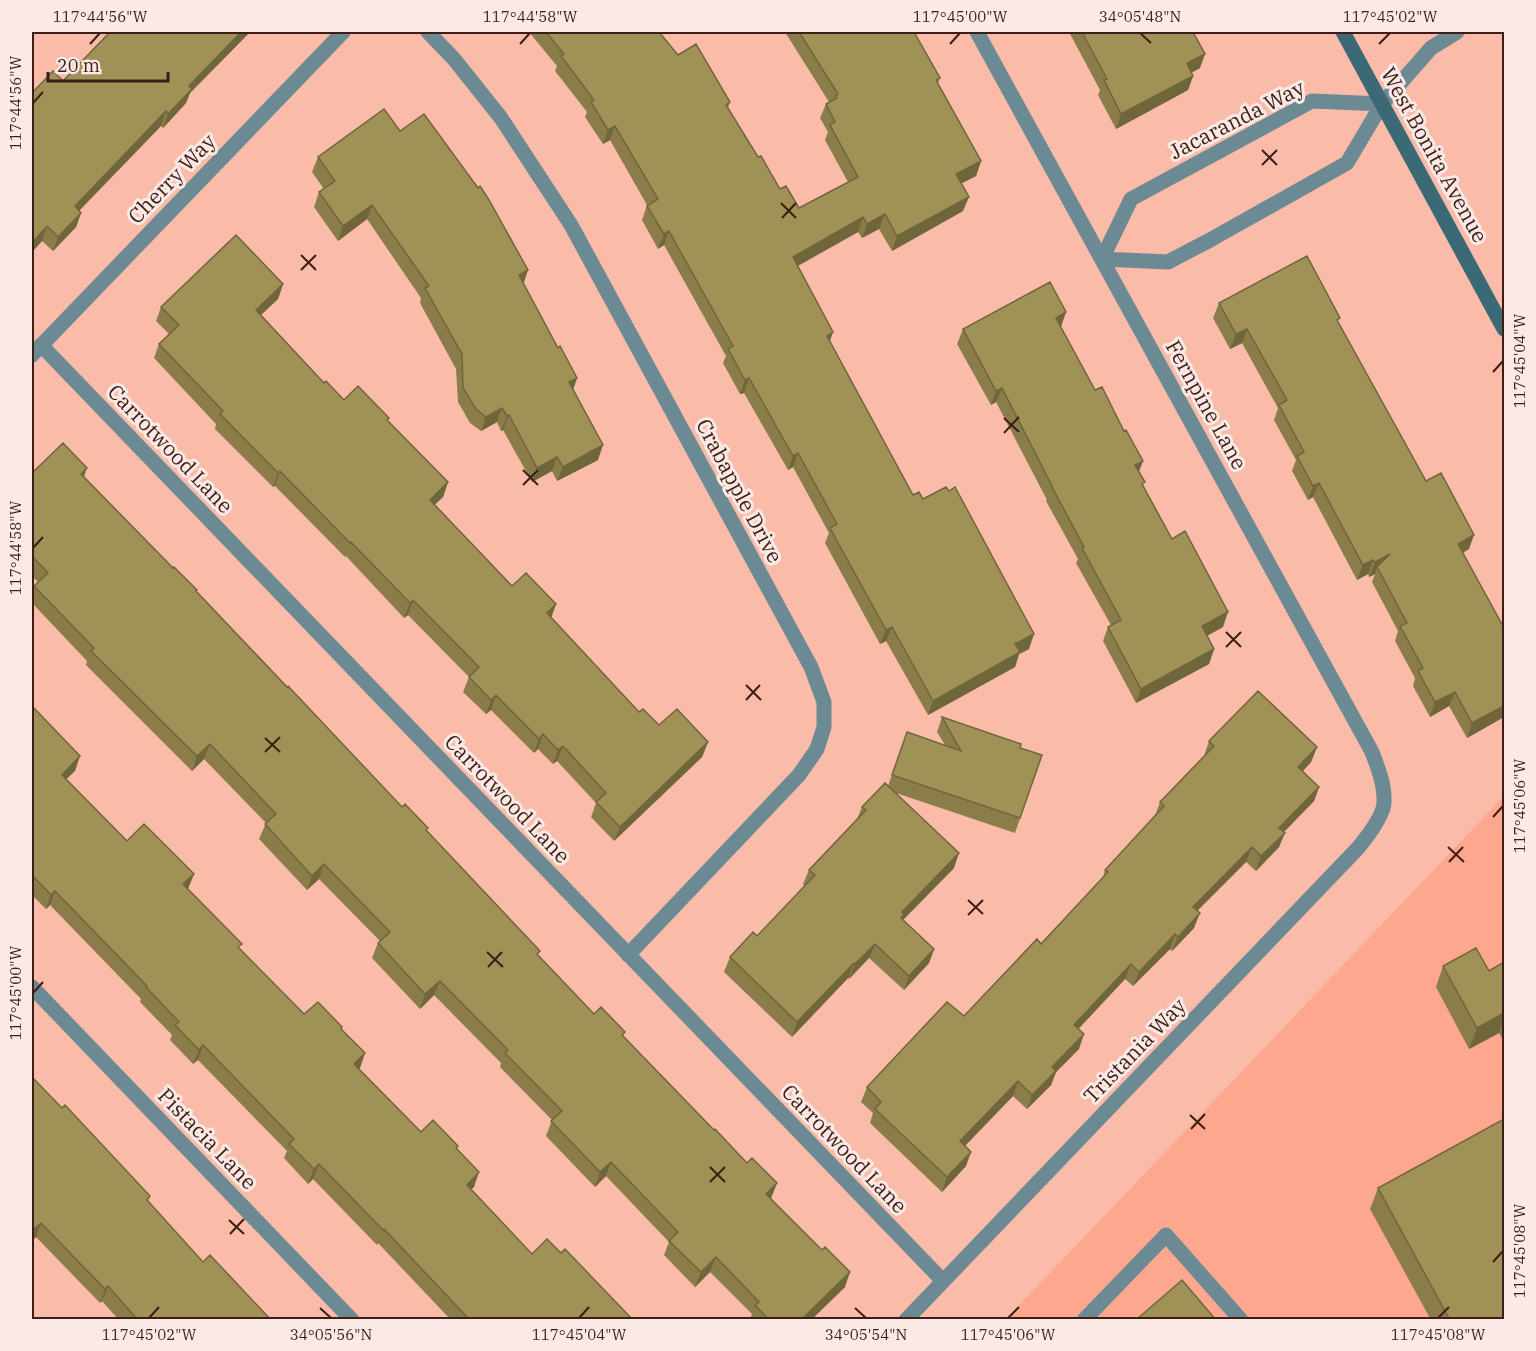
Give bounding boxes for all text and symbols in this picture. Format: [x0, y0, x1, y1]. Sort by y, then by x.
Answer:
text: 117°44'56"W [53, 7, 148, 26]
text: 117°44'58"W [483, 7, 578, 26]
text: 117°45'00"W [913, 7, 1008, 26]
text: 34°05'48"N [1099, 7, 1181, 26]
text: 117°45'02"W [1343, 7, 1438, 26]
scale bar [48, 45, 168, 83]
text: 20 m [57, 54, 100, 77]
text: 117°44'56"W [6, 55, 25, 150]
street label: West Bonita Avenue [1375, 62, 1495, 247]
street label: Jacaranda Way [1164, 73, 1310, 165]
street label: Cherry Way [121, 127, 222, 229]
text: 117°45'04"W [1510, 313, 1529, 408]
street label: Fernpine Lane [1160, 335, 1254, 474]
street label: Carrotwood Lane [102, 378, 240, 519]
street label: Crabapple Drive [690, 414, 790, 567]
text: 117°44'58"W [6, 500, 25, 595]
street label: Carrotwood Lane [439, 728, 577, 869]
text: 117°45'06"W [1510, 758, 1529, 853]
text: 117°45'00"W [6, 945, 25, 1040]
street label: Tristania Way [1077, 991, 1192, 1109]
street label: Carrotwood Lane [776, 1078, 914, 1219]
street label: Pistacia Lane [152, 1081, 263, 1195]
text: 117°45'08"W [1510, 1203, 1529, 1298]
text: 117°45'02"W [102, 1325, 197, 1344]
text: 34°05'56"N [290, 1325, 372, 1344]
text: 117°45'04"W [532, 1325, 627, 1344]
text: 34°05'54"N [825, 1325, 907, 1344]
text: 117°45'06"W [961, 1325, 1056, 1344]
text: 117°45'08"W [1391, 1325, 1486, 1344]

